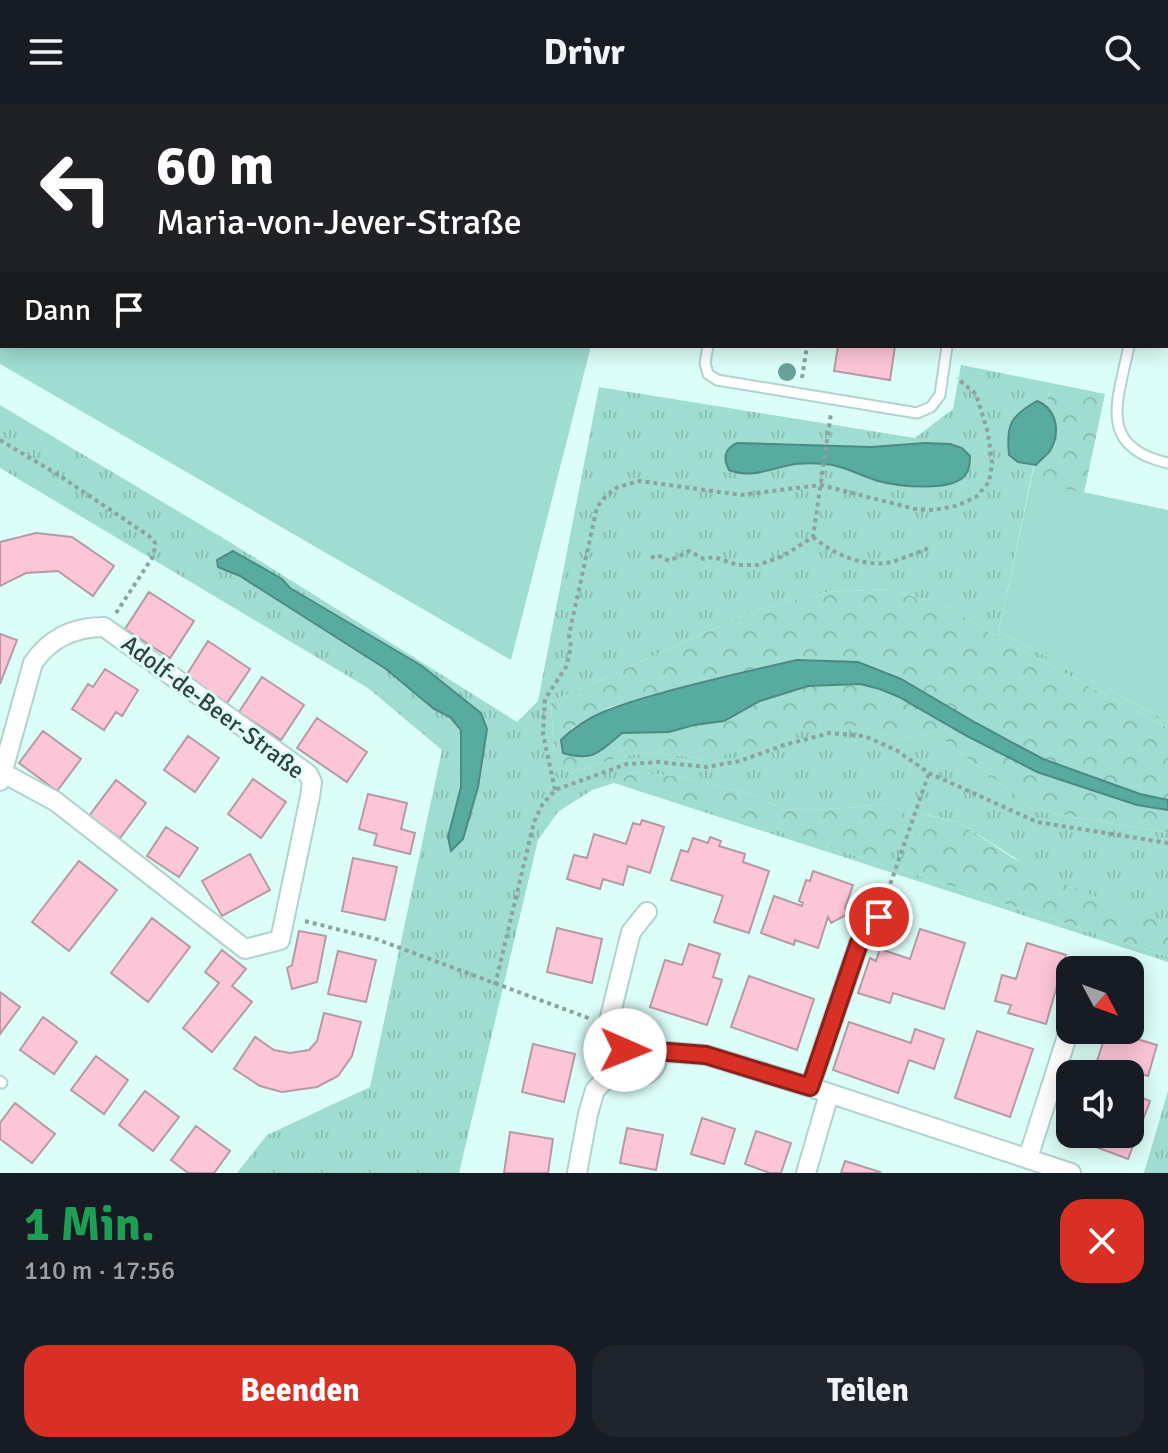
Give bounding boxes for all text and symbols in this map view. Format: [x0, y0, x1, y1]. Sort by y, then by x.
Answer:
icon: menu [24, 30, 68, 74]
text: Drivr [543, 30, 625, 75]
icon: search [1100, 30, 1144, 74]
text: 60 m [156, 131, 274, 200]
icon: left [24, 136, 128, 240]
text: Maria-von-Jever-Straße [156, 200, 522, 245]
icon: arrive [107, 288, 151, 332]
text: Dann [24, 292, 91, 329]
street label: Adolf-de-Beer-Straße [115, 628, 311, 786]
pin [845, 883, 913, 951]
icon: arrive [857, 895, 901, 939]
north arrow [1056, 956, 1144, 1044]
map controls [1056, 956, 1144, 1148]
position arrow [583, 1008, 667, 1092]
button: sound [1056, 1060, 1144, 1148]
text: 1 Min. [24, 1195, 155, 1254]
button: close [1060, 1199, 1144, 1283]
text: 110 m · 17:56 [24, 1255, 175, 1287]
button: Beenden [24, 1345, 576, 1437]
button: Teilen [592, 1345, 1144, 1437]

